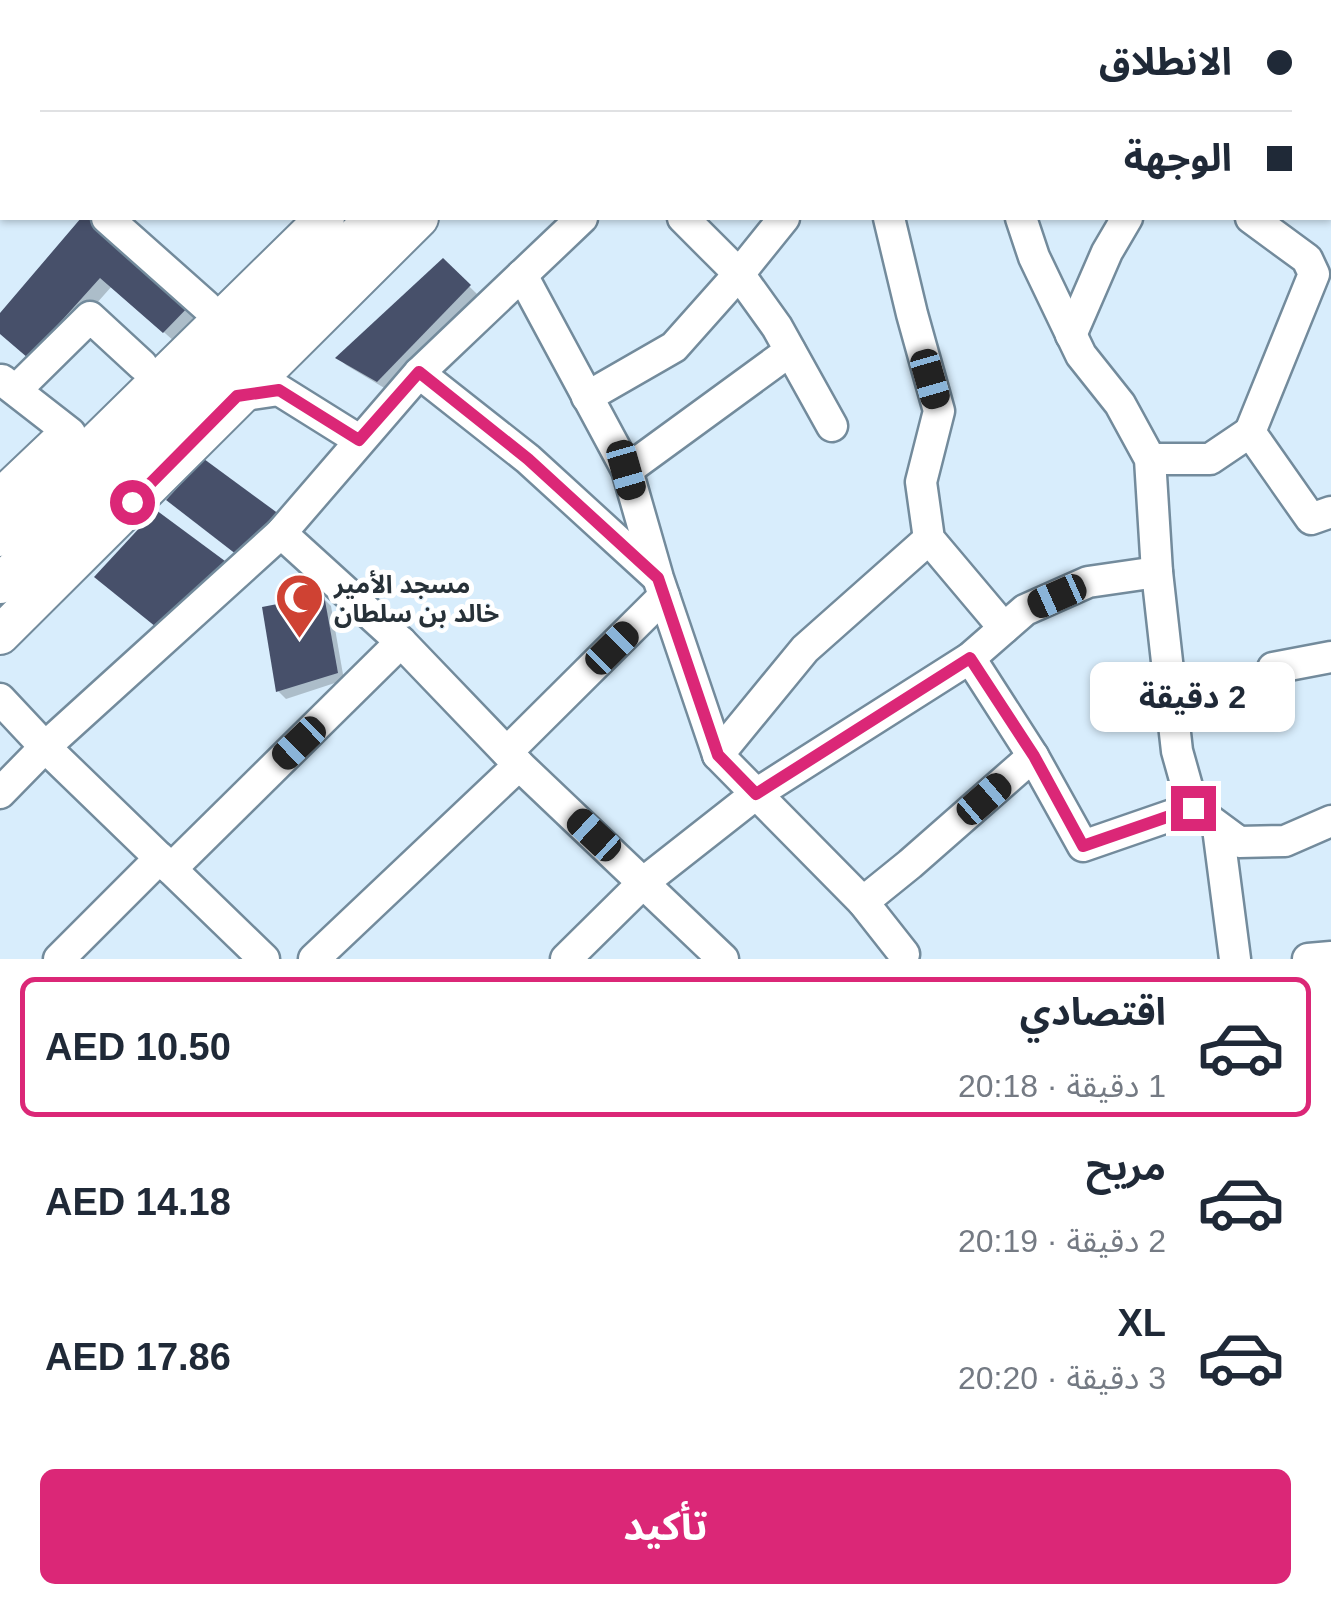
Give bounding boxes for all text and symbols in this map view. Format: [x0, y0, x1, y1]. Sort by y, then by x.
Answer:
text: الانطلاق [1099, 41, 1232, 83]
text: الوجهة [1124, 137, 1232, 179]
car [907, 346, 953, 412]
car [603, 437, 649, 503]
route start [110, 480, 155, 525]
place label: مسجد الأمير خالد بن سلطان [333, 570, 499, 628]
car [1023, 570, 1091, 622]
mosque icon: مسجد الأمير خالد بن سلطان [273, 572, 325, 640]
car [580, 616, 644, 680]
callout: 2 دقيقة [1090, 663, 1296, 733]
text: 2 دقيقة [1139, 679, 1246, 715]
car [267, 711, 331, 775]
car [952, 768, 1016, 830]
route end [1171, 786, 1216, 831]
car [562, 804, 626, 866]
text: اقتصادي [1020, 991, 1166, 1033]
icon: car [1196, 1002, 1286, 1092]
text: AED 10.50 [45, 1026, 231, 1068]
text: 1 دقيقة · 20:18 [958, 1068, 1166, 1104]
text: مريح [1086, 1146, 1166, 1188]
icon: car [1196, 1157, 1286, 1247]
text: AED 14.18 [45, 1181, 231, 1223]
text: 2 دقيقة · 20:19 [958, 1223, 1166, 1259]
text: XL [1117, 1302, 1166, 1344]
icon: car [1196, 1312, 1286, 1402]
text: AED 17.86 [45, 1336, 231, 1378]
text: 3 دقيقة · 20:20 [958, 1360, 1166, 1396]
button: تأكيد [40, 1469, 1291, 1584]

